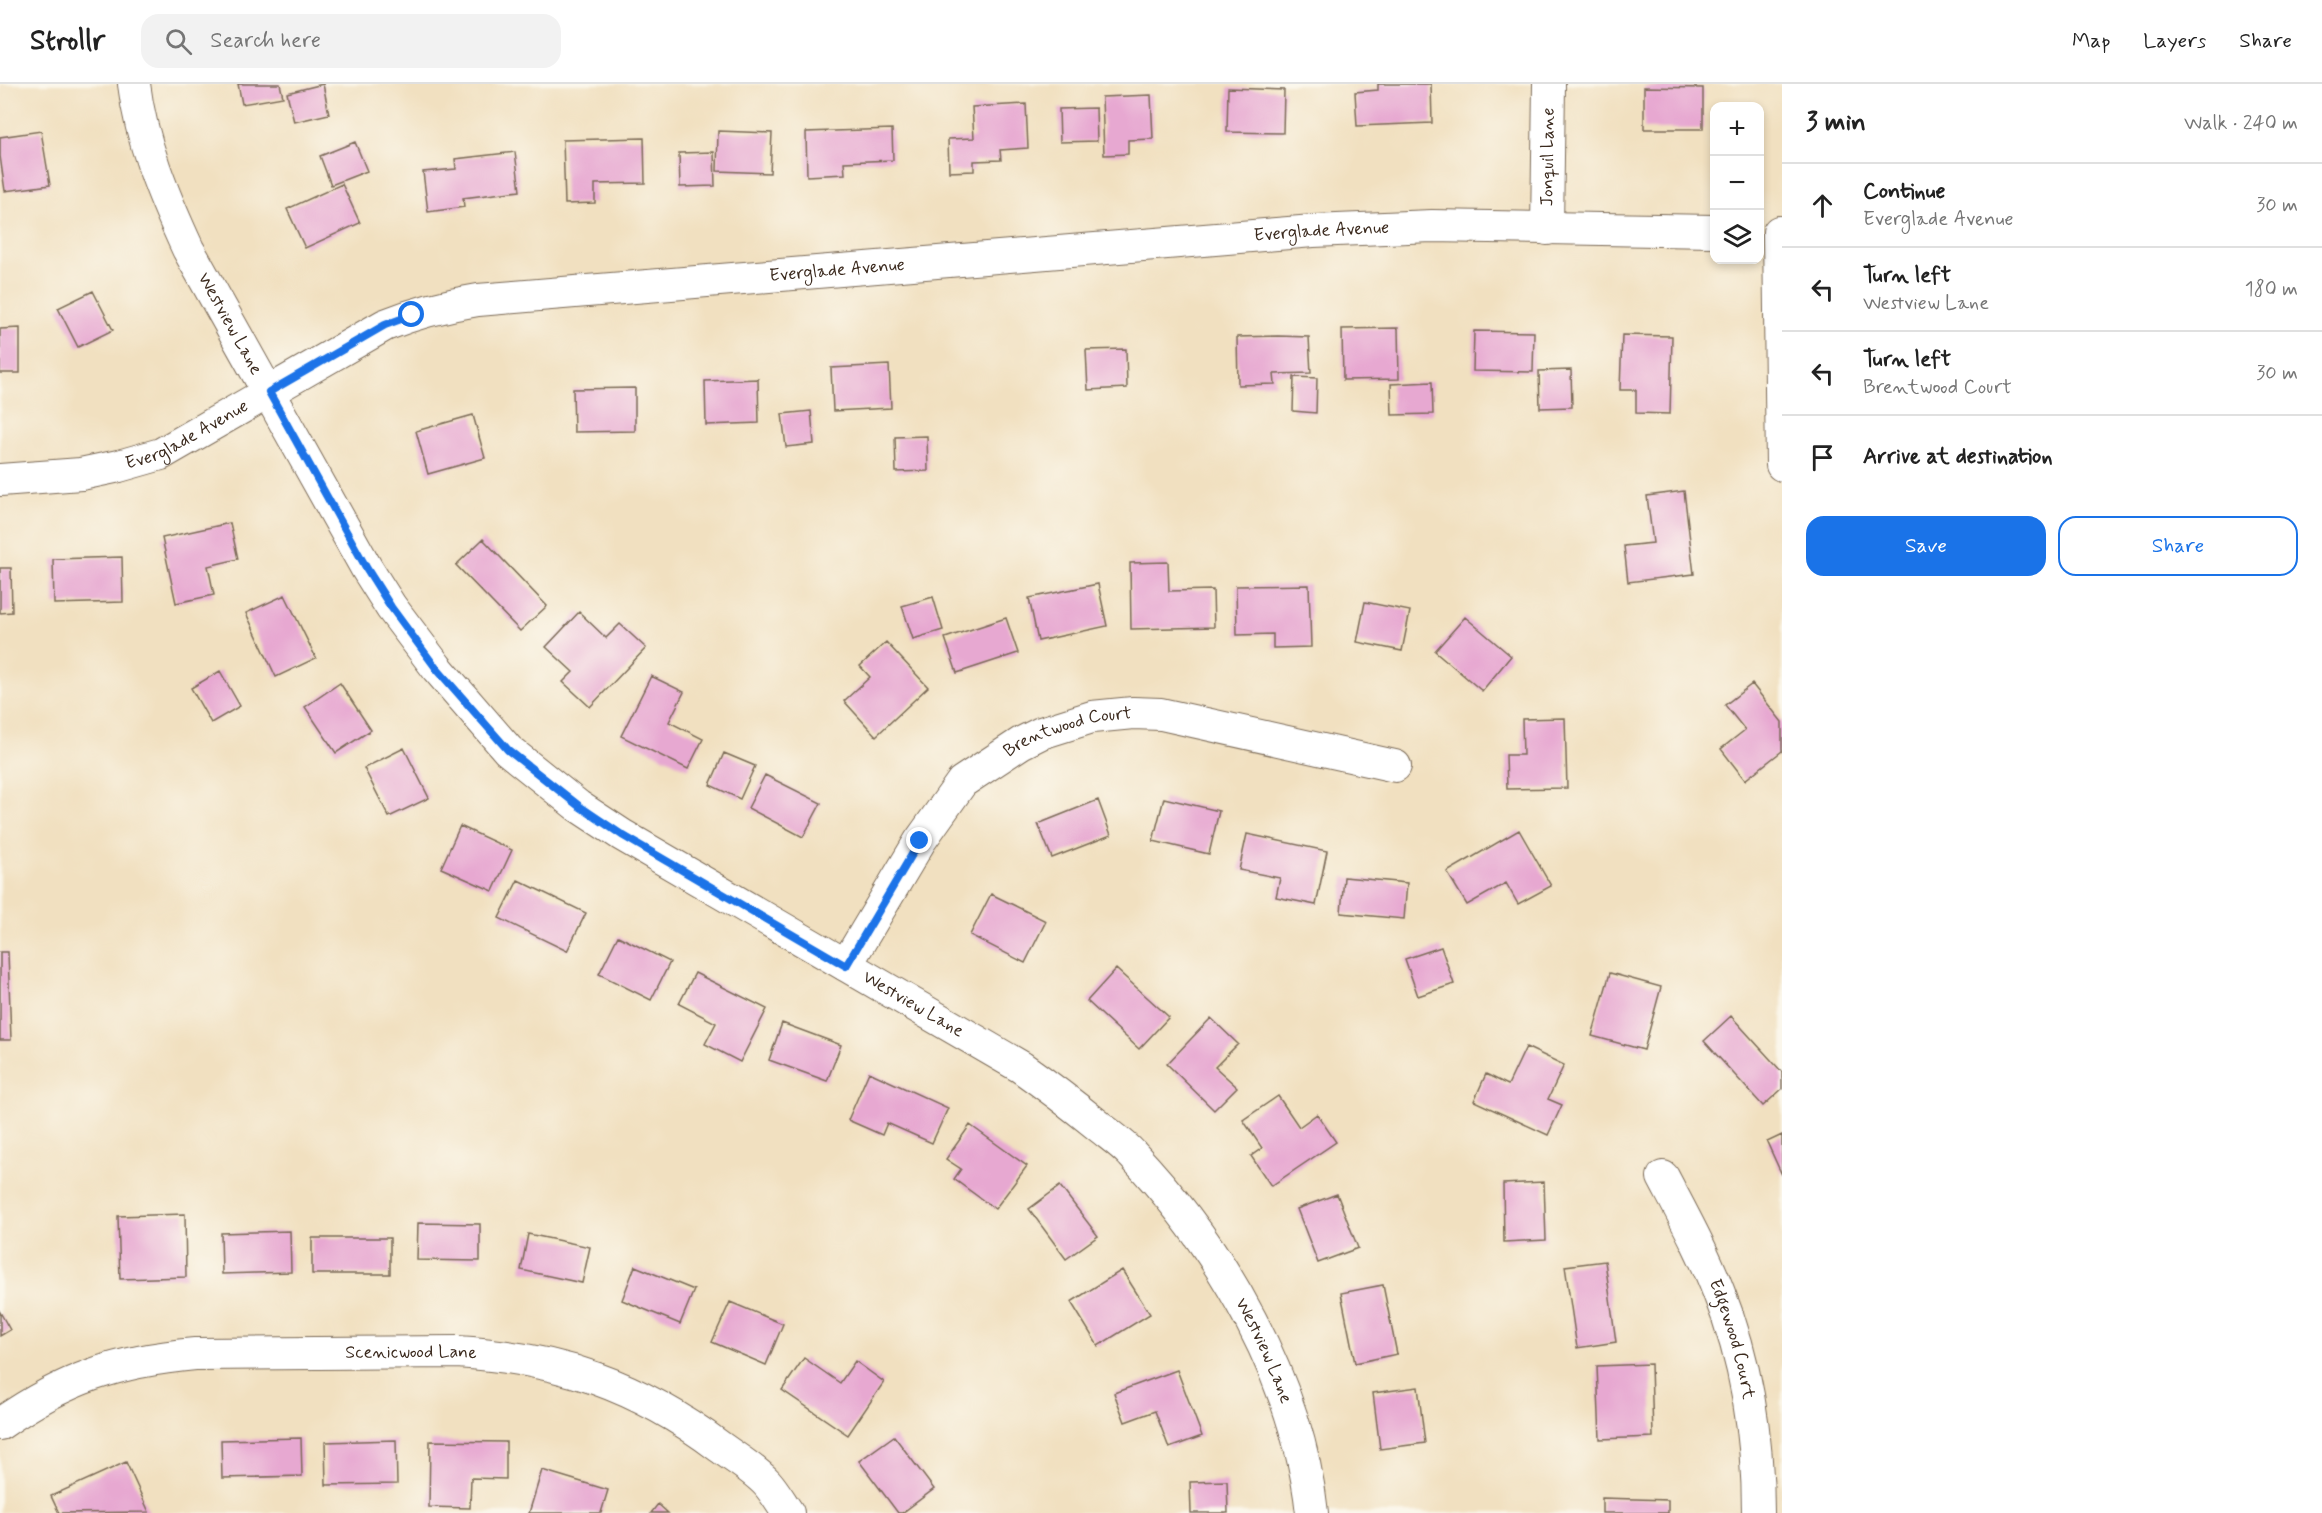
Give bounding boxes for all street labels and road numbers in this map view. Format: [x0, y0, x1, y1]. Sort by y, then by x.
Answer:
street label: Jonquil Lane [1535, 107, 1561, 207]
street label: Everglade Avenue [1253, 216, 1390, 248]
street label: Everglade Avenue [768, 253, 906, 288]
street label: Westview Lane [192, 268, 268, 379]
street label: Everglade Avenue [123, 394, 253, 476]
street label: Brentwood Court [999, 701, 1133, 763]
street label: Westview Lane [858, 965, 968, 1043]
street label: Edgewood Court [1703, 1276, 1761, 1401]
street label: Westview Lane [1229, 1294, 1298, 1407]
street label: Scenicwood Lane [345, 1340, 478, 1365]

